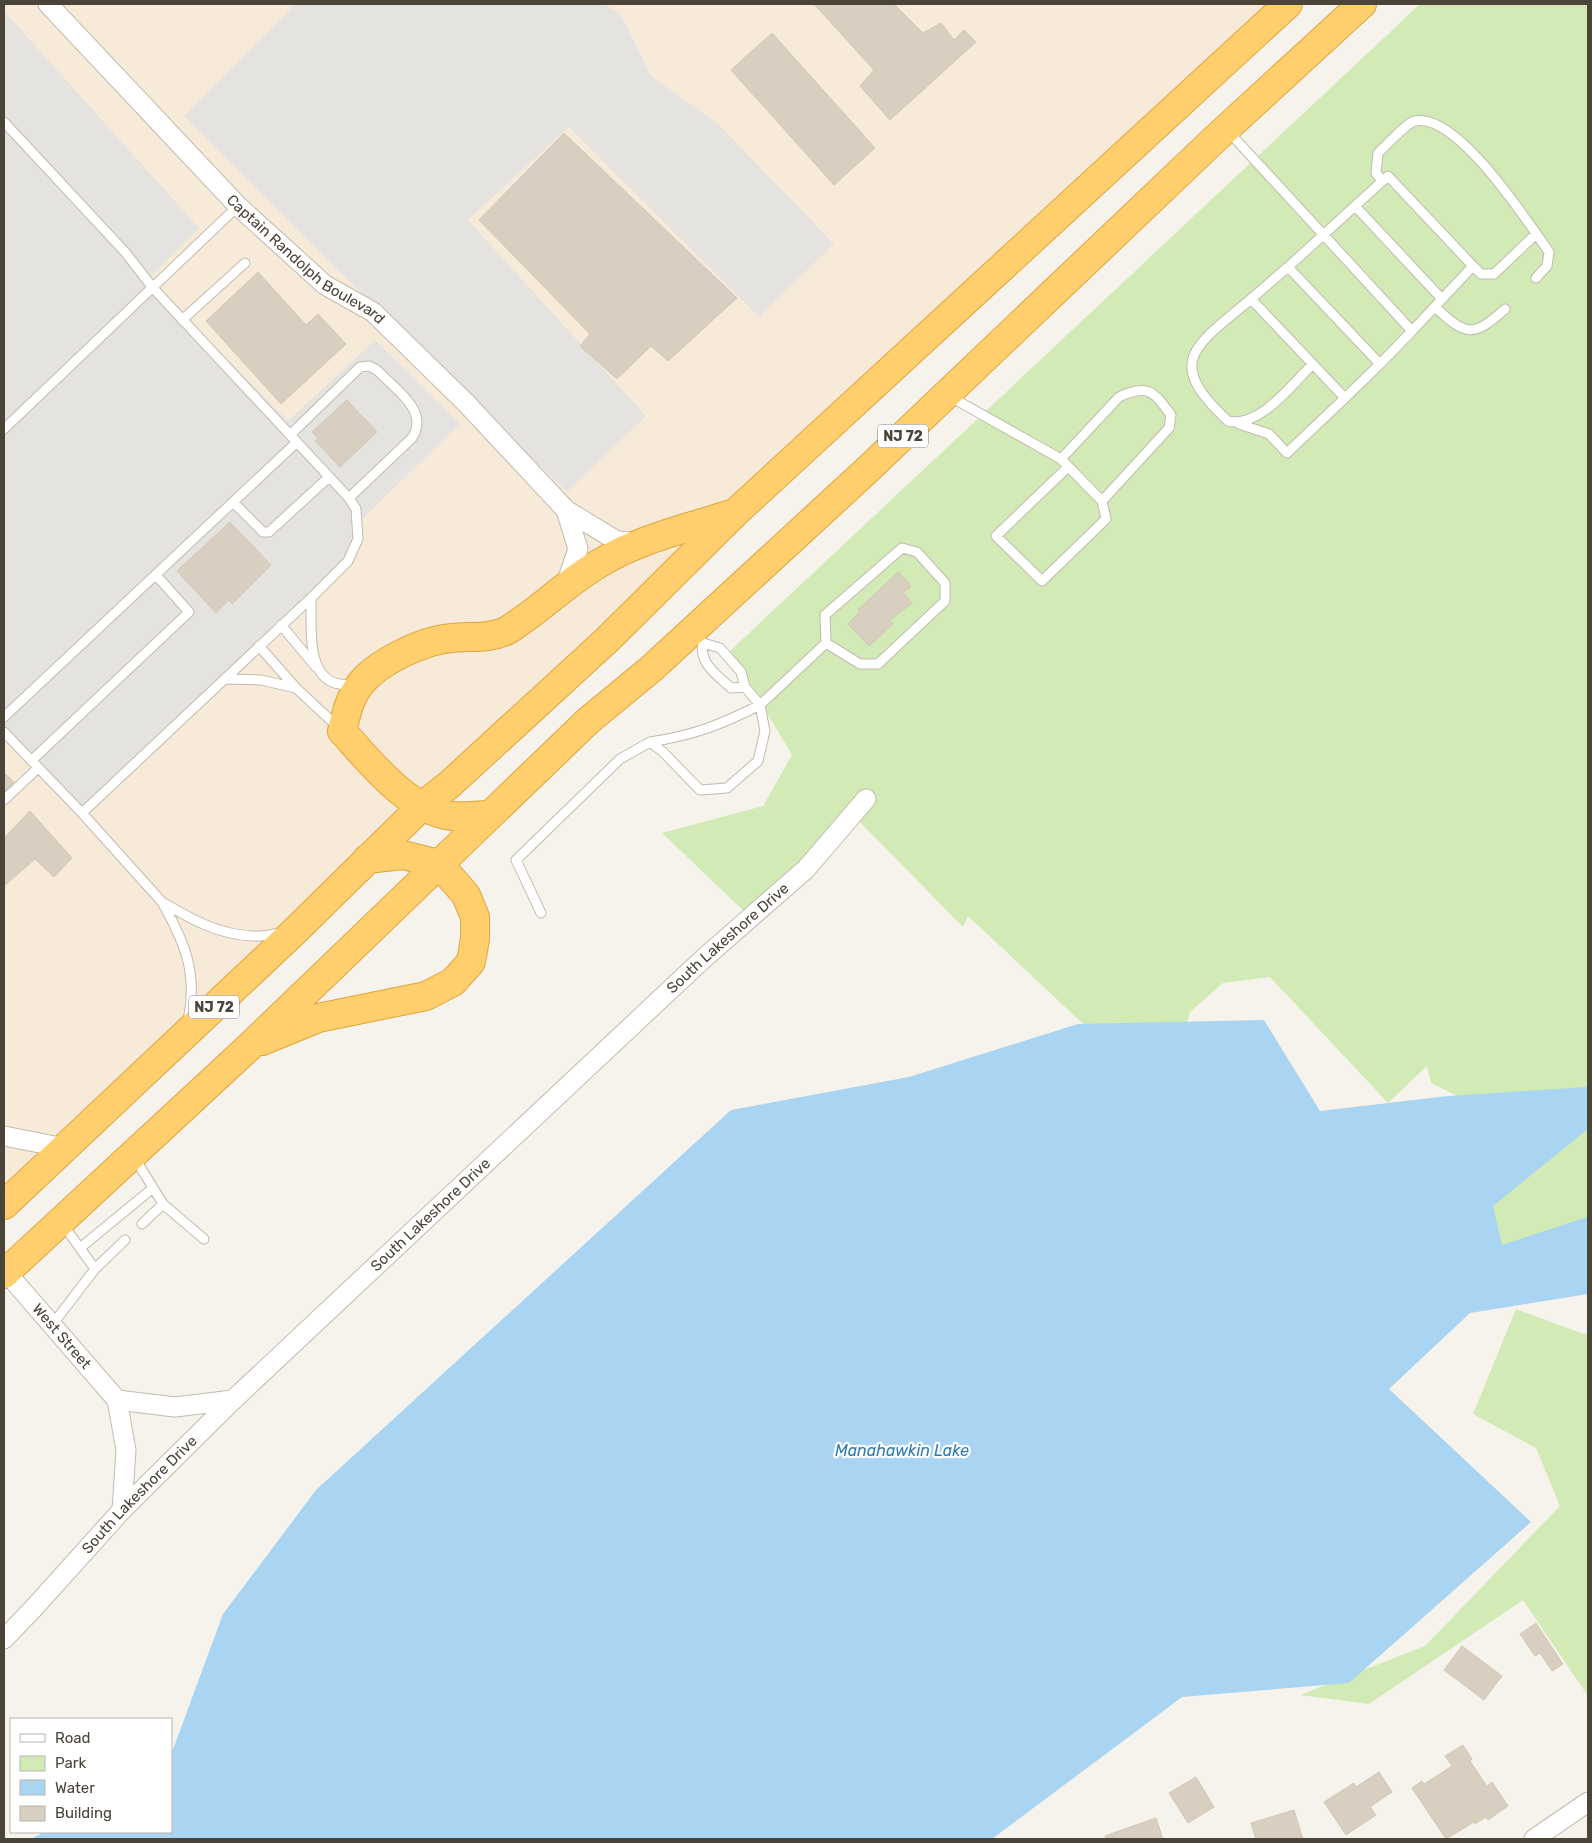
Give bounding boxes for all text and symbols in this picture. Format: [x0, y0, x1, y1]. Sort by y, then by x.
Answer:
street label: Captain Randolph Boulevard [223, 191, 389, 328]
road number: NJ 72 [878, 424, 928, 448]
street label: South Lakeshore Drive [663, 879, 793, 997]
road number: NJ 72 [189, 996, 239, 1019]
street label: South Lakeshore Drive [367, 1154, 494, 1275]
street label: West Street [28, 1300, 95, 1373]
street label: South Lakeshore Drive [78, 1432, 201, 1557]
water label: Manahawkin Lake [835, 1441, 969, 1460]
legend [10, 1718, 172, 1833]
text: Road [55, 1729, 91, 1747]
text: Park [55, 1754, 86, 1772]
text: Water [55, 1779, 95, 1797]
text: Building [55, 1804, 112, 1822]

